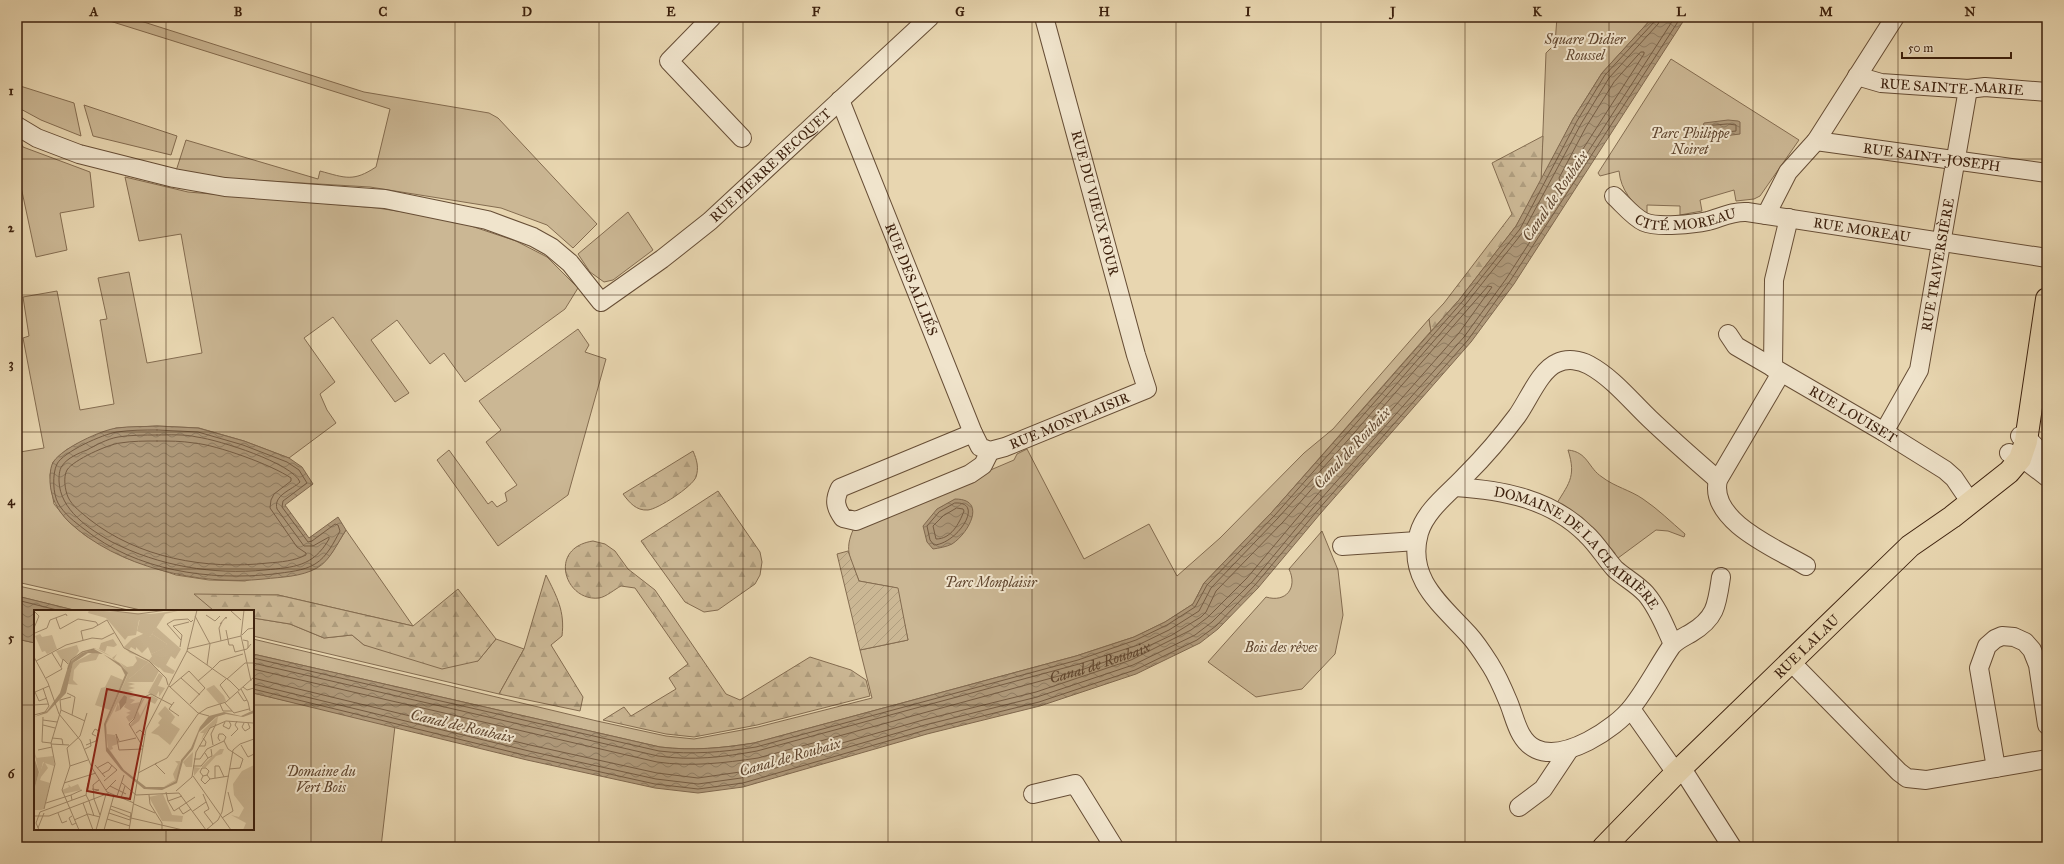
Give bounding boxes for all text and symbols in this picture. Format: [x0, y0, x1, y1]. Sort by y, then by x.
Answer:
text: A [89, 4, 99, 20]
text: B [234, 4, 243, 20]
text: C [379, 4, 388, 20]
text: D [522, 4, 532, 20]
text: E [666, 4, 676, 20]
text: F [812, 4, 821, 20]
text: G [955, 4, 965, 20]
text: H [1098, 4, 1110, 20]
text: I [1245, 4, 1251, 20]
text: J [1388, 4, 1396, 20]
text: K [1532, 4, 1542, 20]
text: L [1676, 4, 1686, 20]
text: M [1819, 4, 1833, 20]
text: N [1964, 4, 1976, 20]
park label: Square Didier Roussel [1544, 31, 1626, 64]
scale bar [1902, 34, 2011, 60]
text: 50 m [1908, 41, 1933, 55]
street label: RUE SAINTE-MARIE [1879, 74, 2024, 99]
text: 1 [8, 83, 14, 99]
street label: RUE PIERRE BECQUET [706, 104, 835, 226]
park label: Parc Philippe Noiret [1651, 125, 1730, 158]
street label: RUE DU VIEUX FOUR [1067, 129, 1123, 279]
street label: RUE SAINT-JOSEPH [1862, 139, 2002, 175]
water label: Canal de Roubaix [1518, 147, 1592, 245]
street label: RUE TRAVERSIÈRE [1917, 197, 1957, 333]
street label: CITÉ MOREAU [1632, 204, 1739, 234]
street label: RUE MOREAU [1812, 214, 1913, 246]
text: 2 [8, 220, 15, 236]
street label: RUE DES ALLIÉS [881, 220, 942, 338]
text: 3 [8, 356, 14, 372]
street label: RUE LOUISET [1806, 382, 1901, 447]
street label: RUE MONPLAISIR [1007, 388, 1133, 453]
water label: Canal de Roubaix [1310, 403, 1395, 493]
street label: DOMAINE DE LA CLAIRIÈRE [1493, 483, 1663, 612]
text: 4 [7, 493, 15, 509]
park label: Parc Monplaisir [945, 574, 1038, 592]
inset map [34, 610, 254, 830]
street label: RUE LALAU [1770, 610, 1843, 682]
text: 5 [8, 630, 15, 646]
water label: Canal de Roubaix [1047, 637, 1154, 687]
park label: Bois des rêves [1243, 639, 1318, 656]
water label: Canal de Roubaix [409, 705, 516, 747]
water label: Canal de Roubaix [737, 734, 844, 780]
park label: Domaine du Vert Bois [286, 763, 356, 796]
text: 6 [8, 766, 16, 782]

